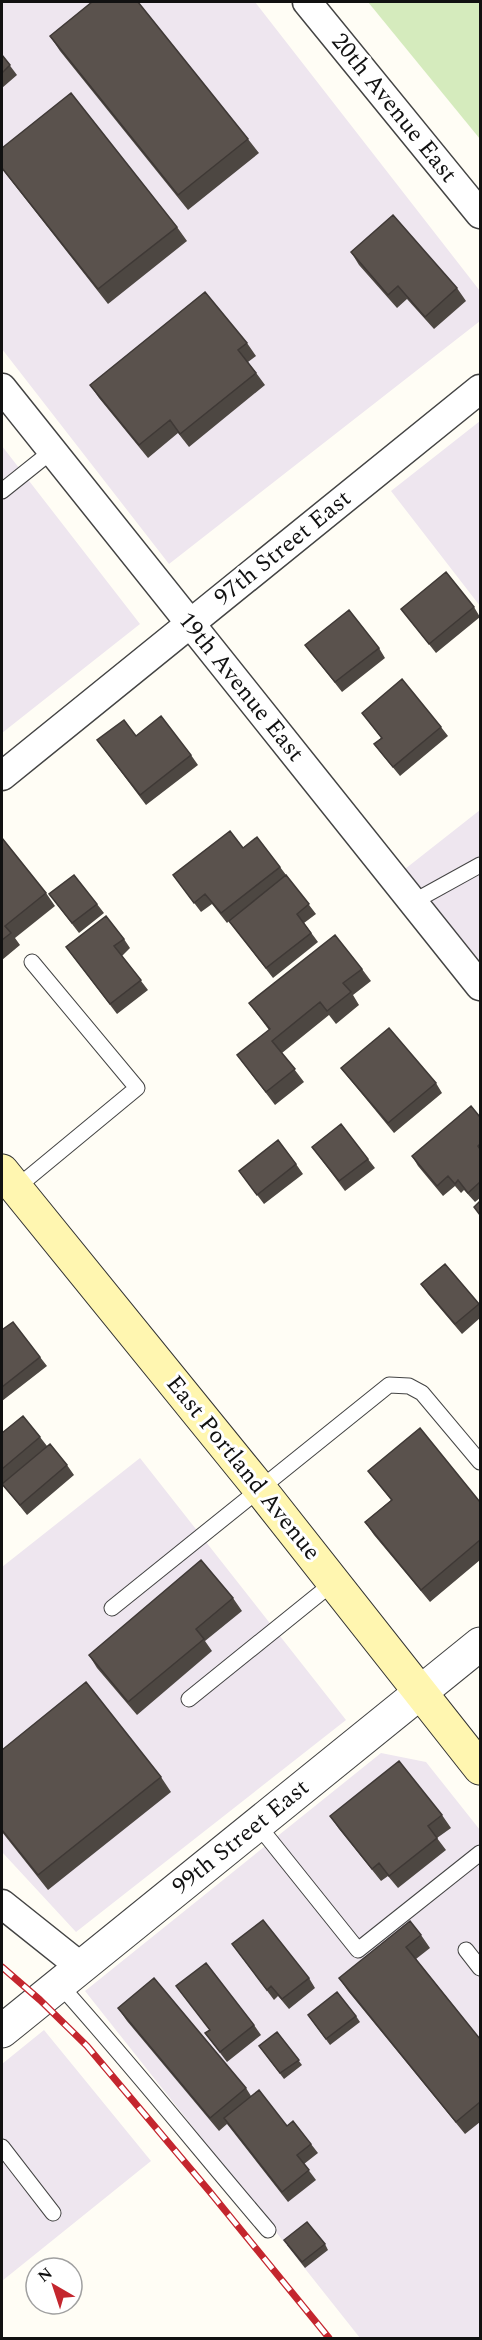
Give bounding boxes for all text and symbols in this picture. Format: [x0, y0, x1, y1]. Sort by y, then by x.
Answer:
street label: 20th Avenue East [322, 25, 466, 191]
street label: 97th Street East [207, 481, 359, 615]
street label: 19th Avenue East [169, 604, 313, 770]
street label: East Portland Avenue [157, 1368, 329, 1568]
street label: 99th Street East [165, 1770, 317, 1904]
north arrow [24, 2256, 84, 2316]
text: N [33, 2262, 58, 2289]

